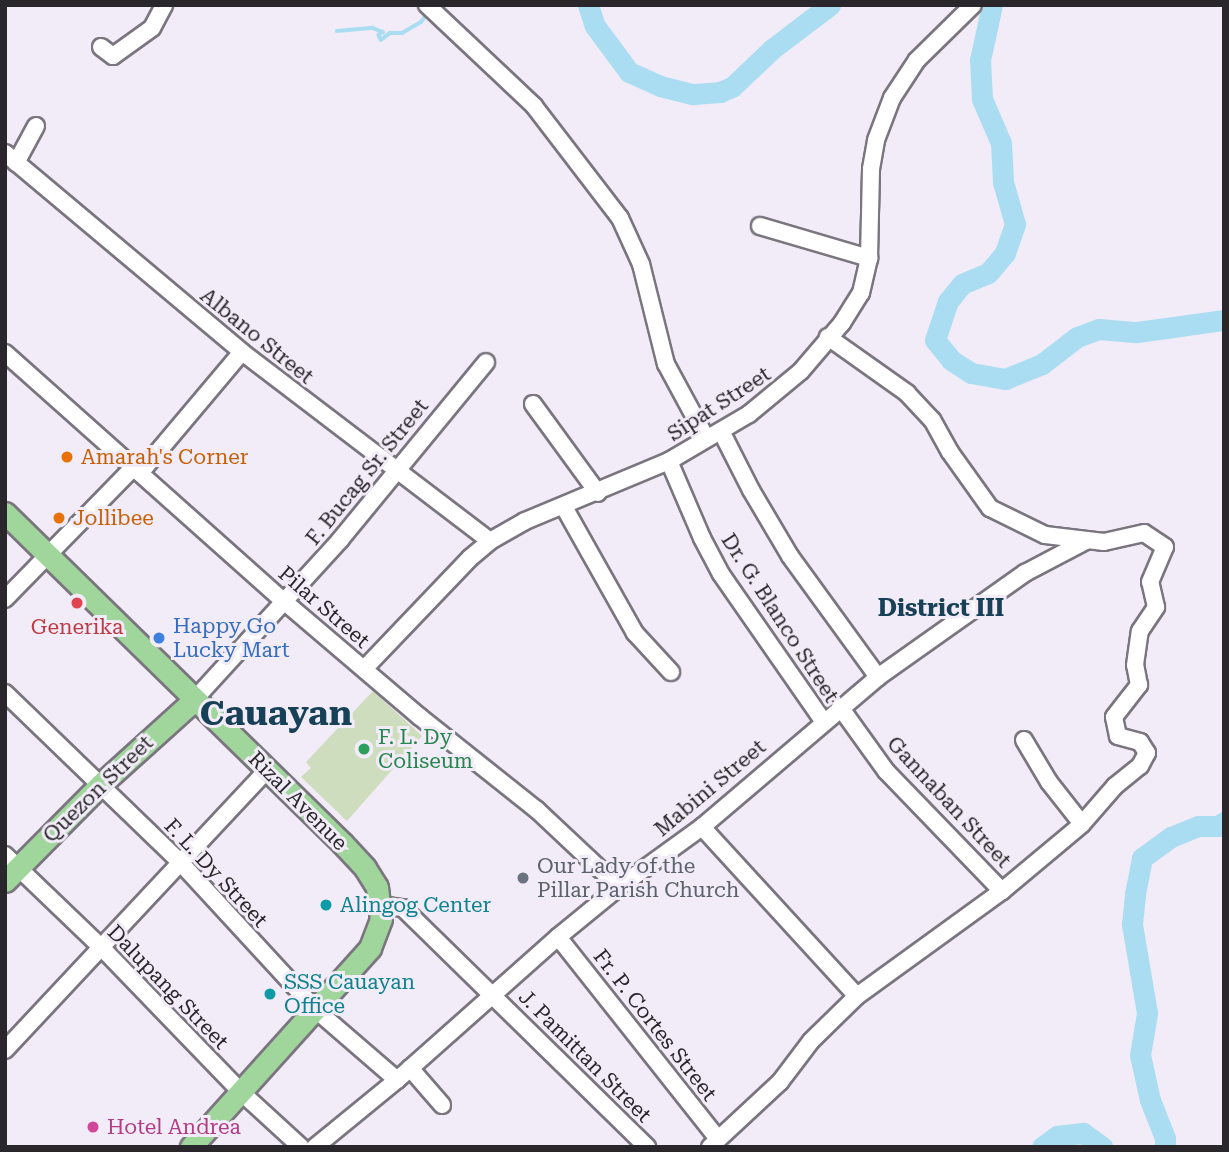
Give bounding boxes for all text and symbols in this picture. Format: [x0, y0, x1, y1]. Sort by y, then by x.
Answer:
street label: Albano Street [195, 283, 319, 389]
street label: Sipat Street [663, 361, 775, 447]
street label: F. Bucag Sr. Street [300, 394, 434, 550]
place label: Amarah's Corner [81, 444, 248, 470]
marker: Amarah's Corner [59, 449, 75, 465]
place label: Jollibee [73, 505, 154, 531]
marker: Jollibee [51, 510, 67, 526]
street label: Dr. G. Blanco Street [716, 529, 844, 707]
street label: Pilar Street [273, 561, 375, 653]
marker: Generika [69, 595, 85, 611]
district label: District III [878, 595, 1004, 623]
place label: Happy Go Lucky Mart [173, 613, 290, 663]
place label: Generika [31, 614, 123, 640]
marker: Happy Go Lucky Mart [151, 630, 167, 646]
district label: Cauayan [200, 693, 352, 735]
place label: F. L. Dy Coliseum [378, 724, 473, 774]
street label: Quezon Street [38, 730, 158, 848]
street label: Gannaban Street [882, 731, 1016, 873]
street label: Mabini Street [649, 734, 771, 842]
marker: F. L. Dy Coliseum [356, 741, 372, 757]
street label: Rizal Avenue [243, 746, 353, 856]
street label: F. L. Dy Street [159, 813, 273, 933]
place label: Our Lady of the Pillar Parish Church [537, 853, 739, 903]
marker: Our Lady of the Pillar Parish Church [515, 870, 531, 886]
place label: Alingog Center [340, 892, 491, 918]
marker: Alingog Center [318, 897, 334, 913]
street label: Dalupang Street [102, 920, 234, 1054]
street label: Fr. P. Cortes Street [588, 944, 722, 1106]
place label: SSS Cauayan Office [284, 969, 415, 1019]
street label: J. Pamittan Street [513, 984, 657, 1128]
marker: SSS Cauayan Office [262, 986, 278, 1002]
place label: Hotel Andrea [107, 1114, 241, 1140]
marker: Hotel Andrea [85, 1119, 101, 1135]

